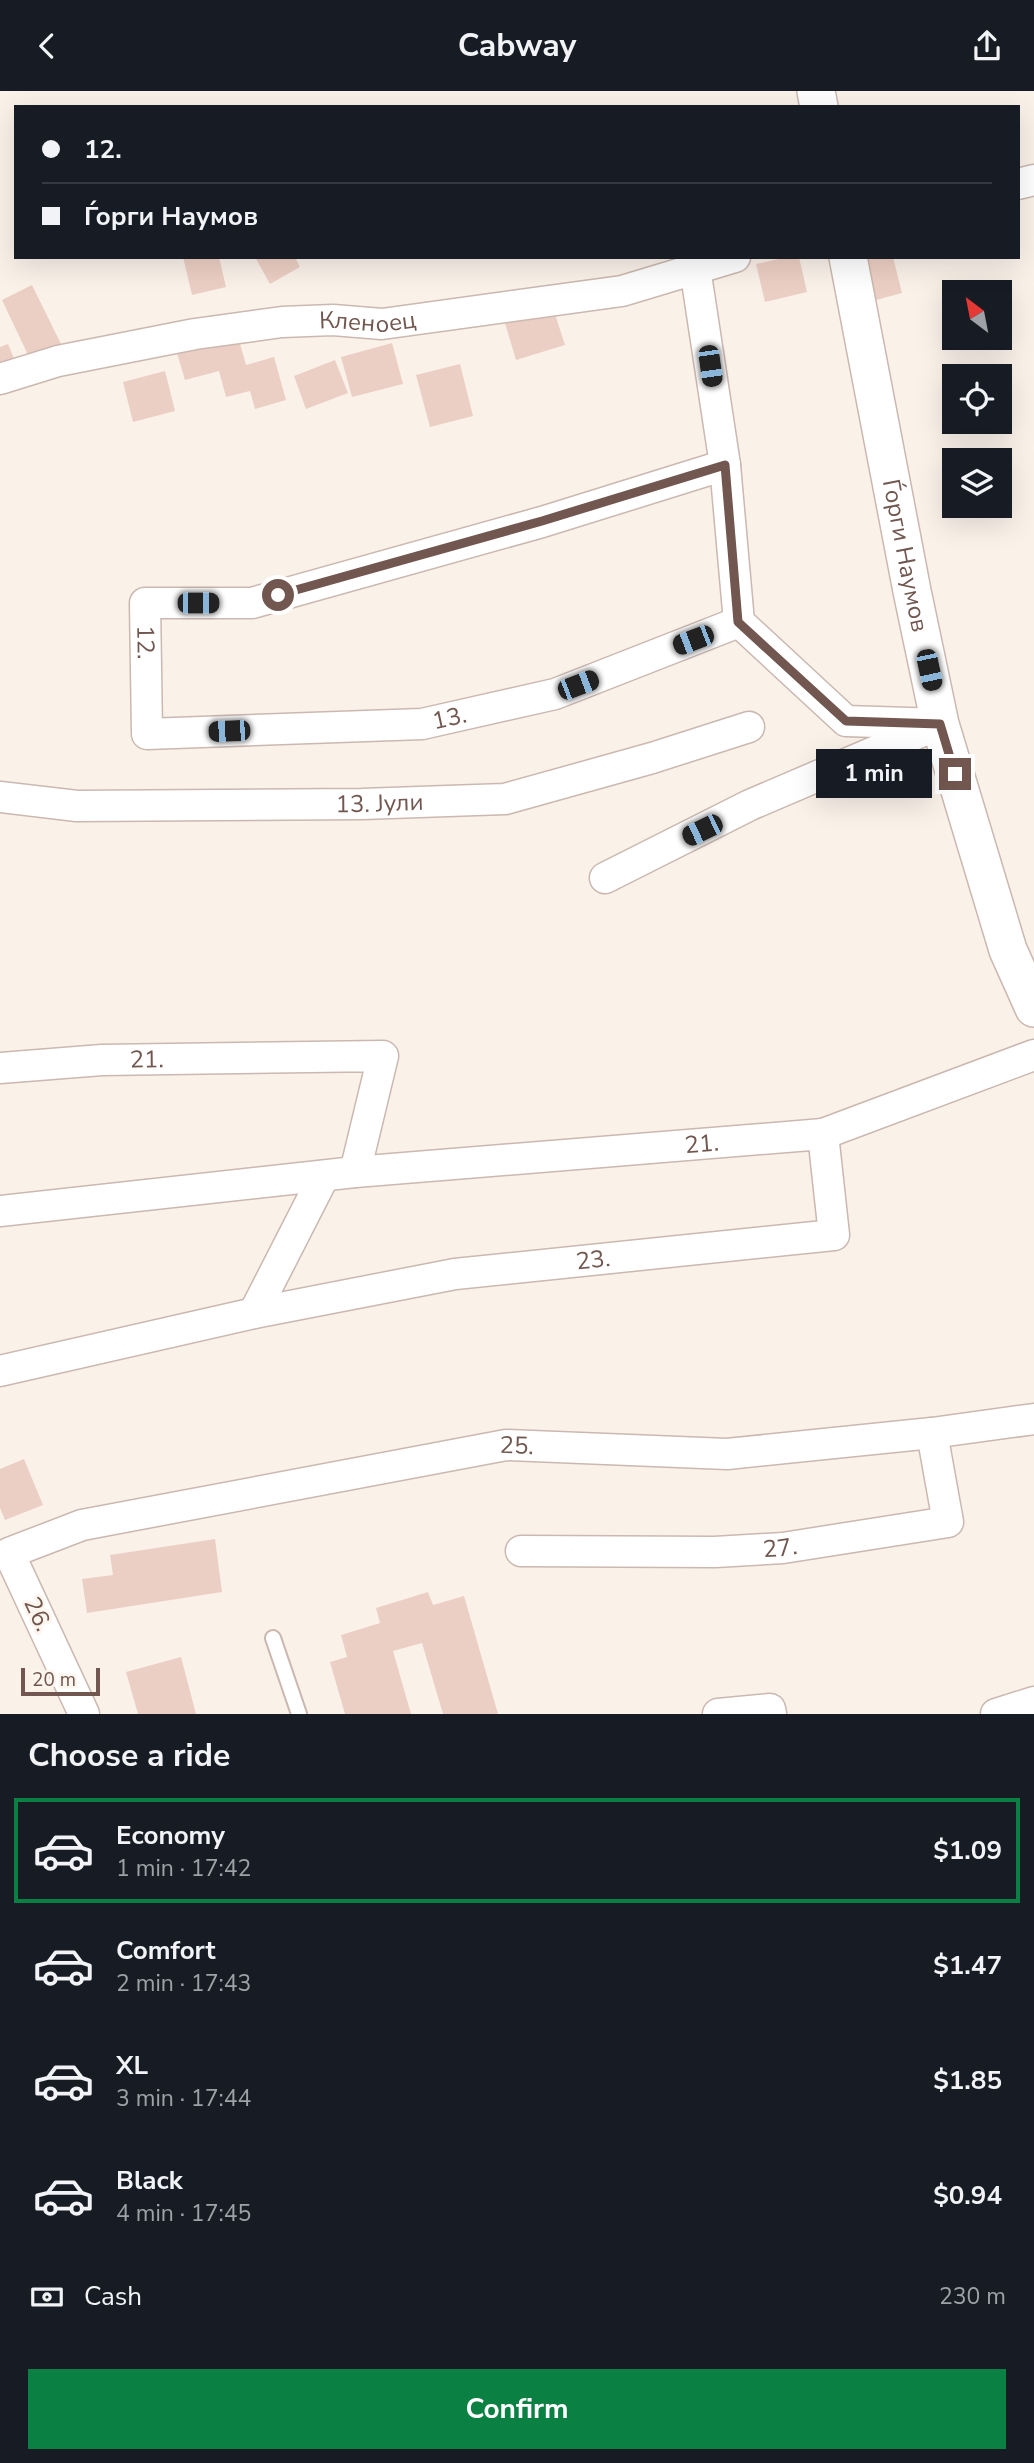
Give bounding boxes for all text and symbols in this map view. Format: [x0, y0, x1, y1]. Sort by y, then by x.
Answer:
text: Cabway [458, 24, 576, 67]
icon: back [28, 27, 66, 65]
icon: share [968, 27, 1006, 65]
text: 12. [84, 132, 122, 167]
text: Ѓорги Наумов [84, 199, 258, 234]
north arrow [942, 280, 1012, 350]
map controls [942, 280, 1012, 518]
street label: Кленоец [319, 303, 418, 341]
car [697, 344, 724, 388]
button: locate [942, 364, 1012, 434]
button: layers [942, 448, 1012, 518]
street label: Ѓорги Наумов [875, 476, 936, 635]
route start [262, 579, 294, 611]
car [178, 593, 220, 614]
car [670, 623, 717, 657]
street label: 12. [129, 625, 162, 660]
car [915, 647, 944, 693]
car [555, 668, 602, 702]
street label: 13. [429, 698, 470, 737]
car [208, 720, 251, 742]
callout: 1 min [815, 749, 930, 799]
text: 1 min [844, 758, 904, 789]
route end [939, 758, 971, 790]
street label: 13. Јули [335, 786, 424, 820]
car [679, 811, 726, 849]
street label: 21. [129, 1043, 164, 1076]
street label: 21. [683, 1127, 720, 1161]
street label: 23. [574, 1242, 612, 1277]
street label: 25. [499, 1429, 534, 1462]
street label: 27. [762, 1530, 799, 1565]
street label: 26. [16, 1592, 60, 1636]
scale bar [21, 1665, 100, 1697]
text: 20 m [32, 1667, 76, 1693]
text: Choose a ride [28, 1734, 230, 1777]
text: Economy [116, 1818, 225, 1853]
icon: car [32, 1819, 95, 1882]
text: $1.09 [933, 1833, 1002, 1868]
text: 1 min · 17:42 [116, 1853, 251, 1884]
text: Comfort [116, 1933, 216, 1968]
icon: car [32, 1934, 95, 1997]
text: $1.47 [933, 1948, 1002, 1983]
text: 2 min · 17:43 [116, 1968, 251, 1999]
text: XL [116, 2048, 148, 2083]
icon: car [32, 2049, 95, 2112]
text: $1.85 [933, 2063, 1002, 2098]
text: 3 min · 17:44 [116, 2083, 251, 2114]
text: Black [116, 2163, 183, 2198]
icon: car [32, 2164, 95, 2227]
text: $0.94 [933, 2178, 1002, 2213]
text: 4 min · 17:45 [116, 2198, 251, 2229]
icon: cash [28, 2278, 66, 2316]
text: Cash [84, 2279, 142, 2314]
text: 230 m [939, 2281, 1006, 2312]
button: Confirm [28, 2369, 1006, 2449]

